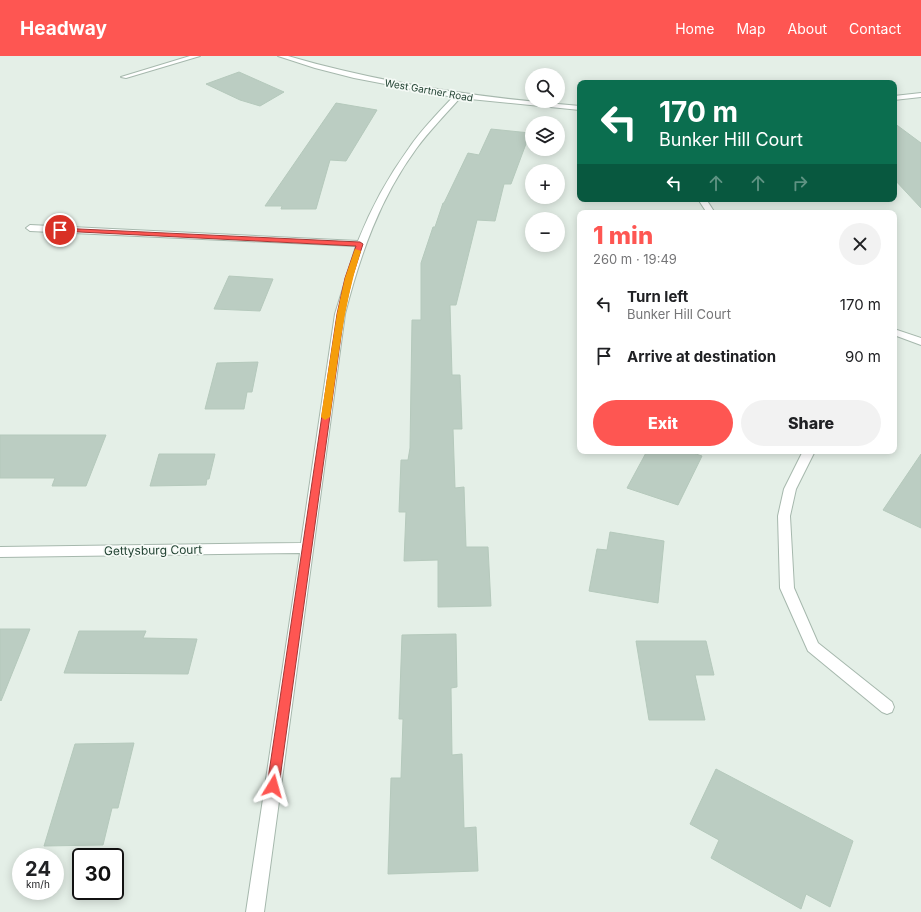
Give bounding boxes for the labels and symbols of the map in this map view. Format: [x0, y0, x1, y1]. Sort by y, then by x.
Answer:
street label: West Gartner Road [384, 76, 474, 104]
pin [43, 213, 77, 247]
street label: Gettysburg Court [104, 542, 202, 558]
position arrow [252, 765, 294, 807]
speed limit sign: 30 [72, 848, 124, 900]

